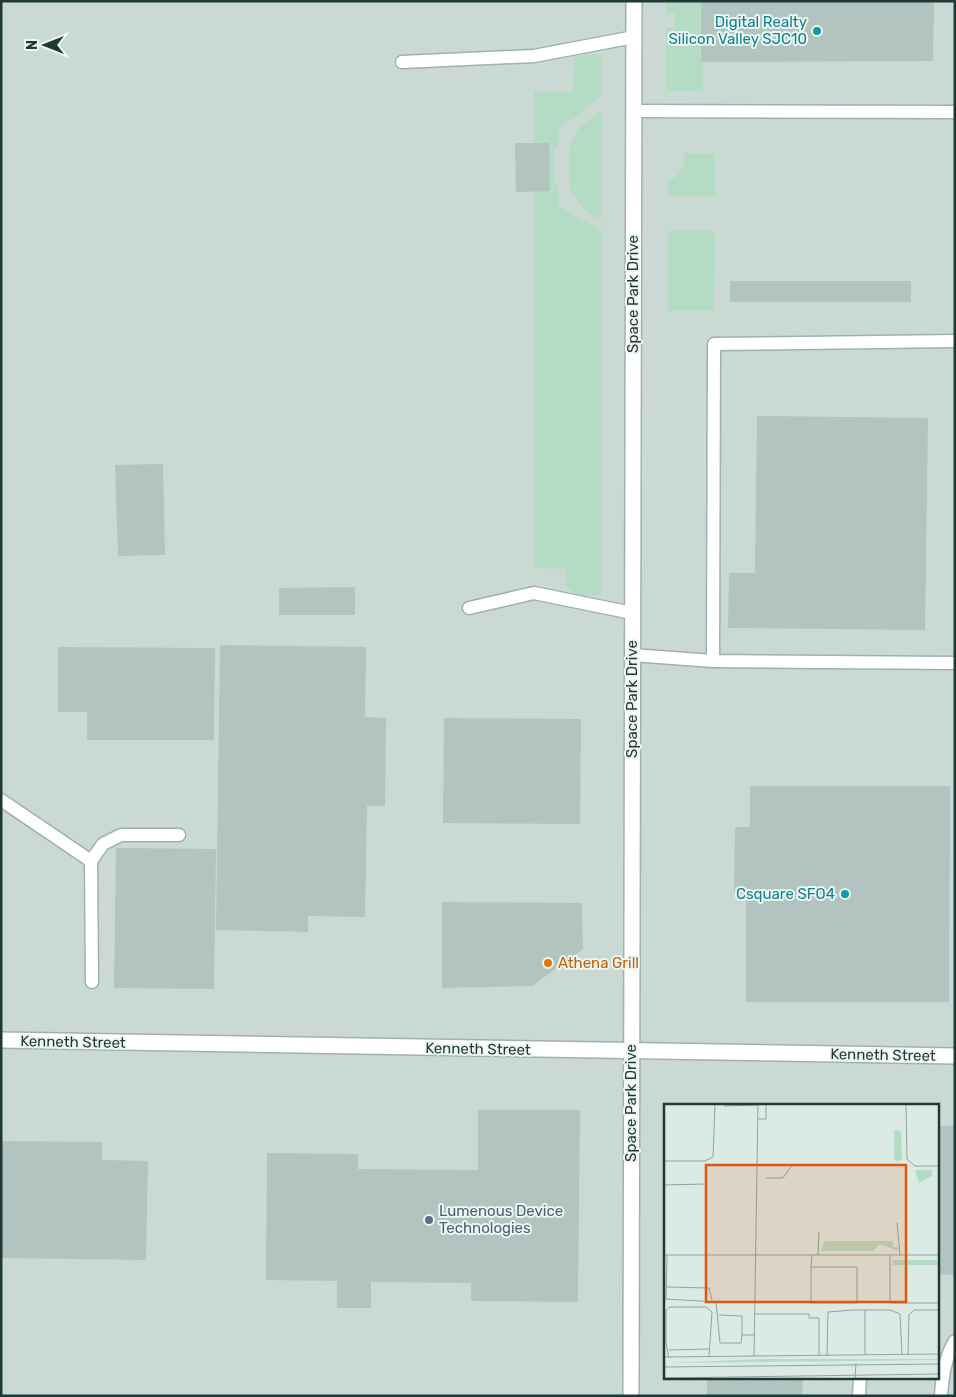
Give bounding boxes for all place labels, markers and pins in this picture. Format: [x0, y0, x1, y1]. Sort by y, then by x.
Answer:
place label: Digital Realty Silicon Valley SJC10 [669, 13, 807, 48]
marker: Digital Realty Silicon Valley SJC10 [811, 25, 823, 37]
place label: Csquare SFO4 [736, 885, 835, 903]
marker: Csquare SFO4 [839, 888, 851, 900]
place label: Athena Grill [558, 954, 639, 972]
marker: Athena Grill [542, 957, 554, 969]
place label: Lumenous Device Technologies [439, 1202, 563, 1237]
marker: Lumenous Device Technologies [423, 1214, 435, 1226]

